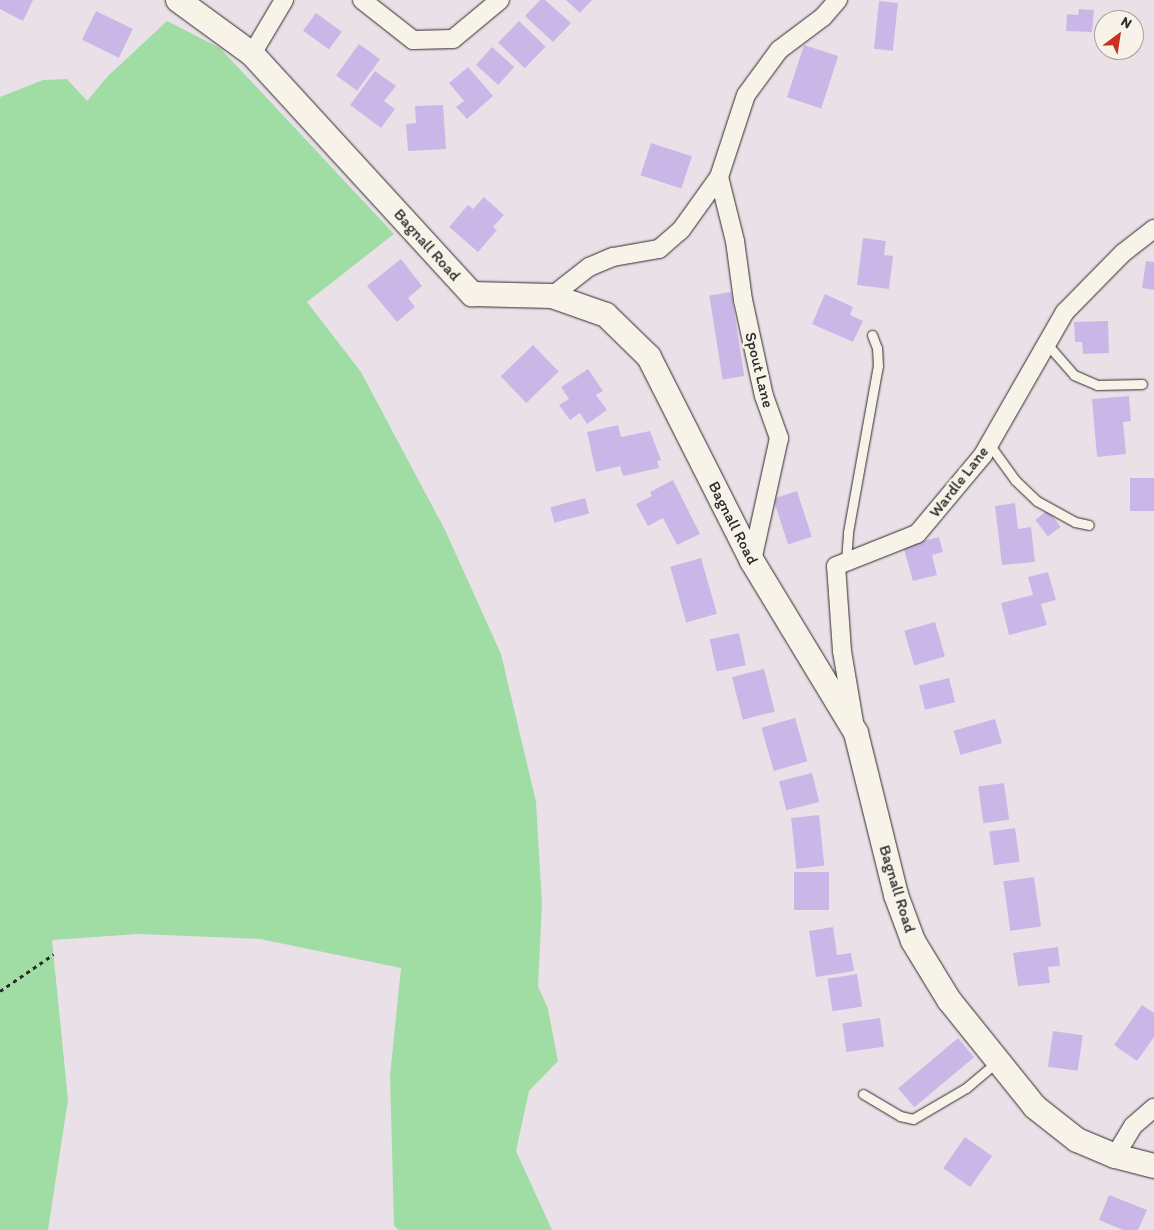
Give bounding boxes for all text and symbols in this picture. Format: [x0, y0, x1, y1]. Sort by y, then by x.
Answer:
north arrow [1094, 10, 1144, 60]
text: N [1118, 13, 1135, 32]
street label: Bagnall Road [390, 205, 464, 285]
street label: Spout Lane [740, 330, 778, 410]
street label: Wardle Lane [925, 443, 993, 521]
street label: Bagnall Road [704, 478, 762, 568]
street label: Bagnall Road [875, 843, 919, 935]

